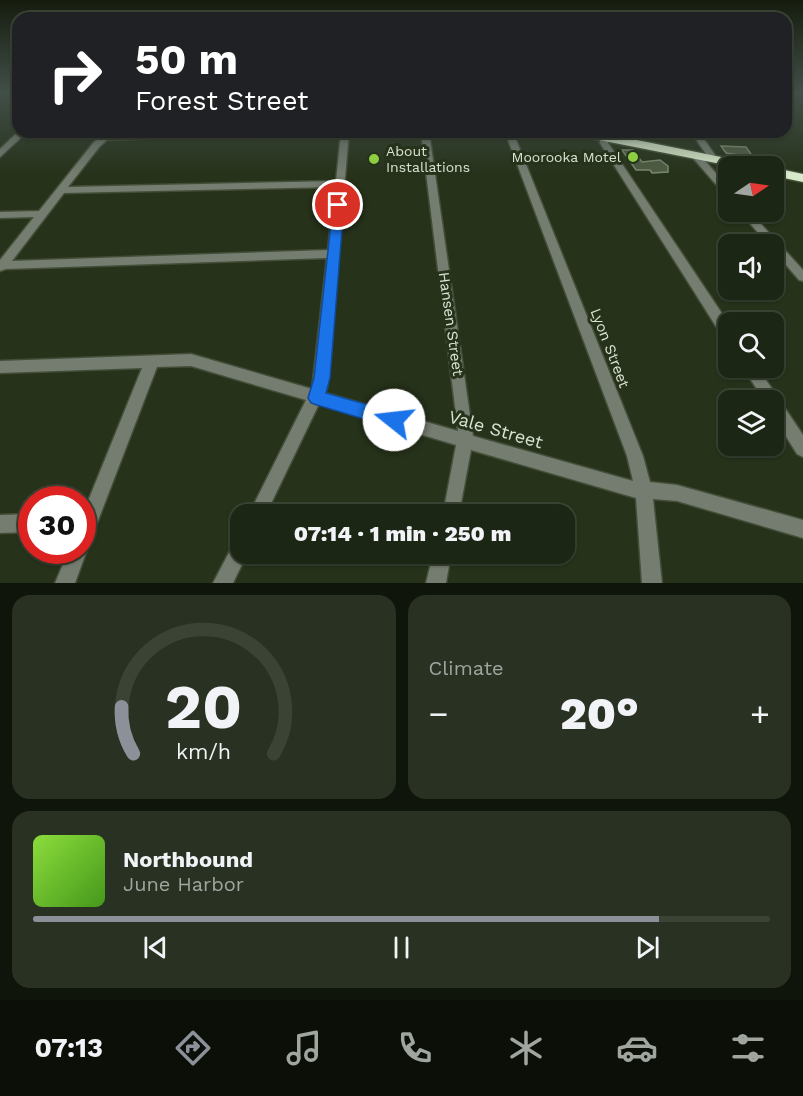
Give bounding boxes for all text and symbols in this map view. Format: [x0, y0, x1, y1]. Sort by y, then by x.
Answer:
text: 50 m [135, 35, 238, 84]
icon: right [36, 36, 114, 114]
text: Forest Street [135, 85, 308, 117]
place label: About Installations [386, 143, 470, 175]
place label: Moorooka Motel [512, 149, 622, 165]
marker: Moorooka Motel [626, 150, 640, 164]
marker: About Installations [367, 152, 381, 166]
north arrow [718, 156, 784, 222]
map controls [718, 156, 784, 456]
pin [312, 179, 363, 230]
icon: arrive [321, 188, 354, 221]
button: sound [718, 234, 784, 300]
street label: Hansen Street [435, 271, 467, 378]
street label: Lyon Street [587, 306, 634, 391]
button: search [718, 312, 784, 378]
position arrow [362, 388, 426, 452]
button: layers [718, 390, 784, 456]
street label: Vale Street [446, 406, 546, 453]
speed limit sign: 30 [18, 486, 96, 564]
text: 07:14 · 1 min · 250 m [294, 521, 511, 546]
text: Climate [429, 656, 504, 680]
text: 20 [165, 670, 242, 743]
text: 20° [560, 687, 639, 740]
text: − [429, 694, 448, 733]
text: + [750, 694, 770, 733]
text: km/h [176, 739, 231, 764]
text: Northbound [123, 847, 253, 872]
text: June Harbor [123, 872, 244, 896]
icon: previous [139, 931, 172, 964]
icon: pause [385, 931, 418, 964]
icon: next [631, 931, 664, 964]
icon: directions [172, 1027, 214, 1069]
icon: music [283, 1027, 325, 1069]
icon: phone [394, 1027, 436, 1069]
icon: climate [505, 1027, 547, 1069]
icon: car [616, 1027, 658, 1069]
icon: filters [727, 1027, 769, 1069]
text: 07:13 [34, 1032, 103, 1064]

